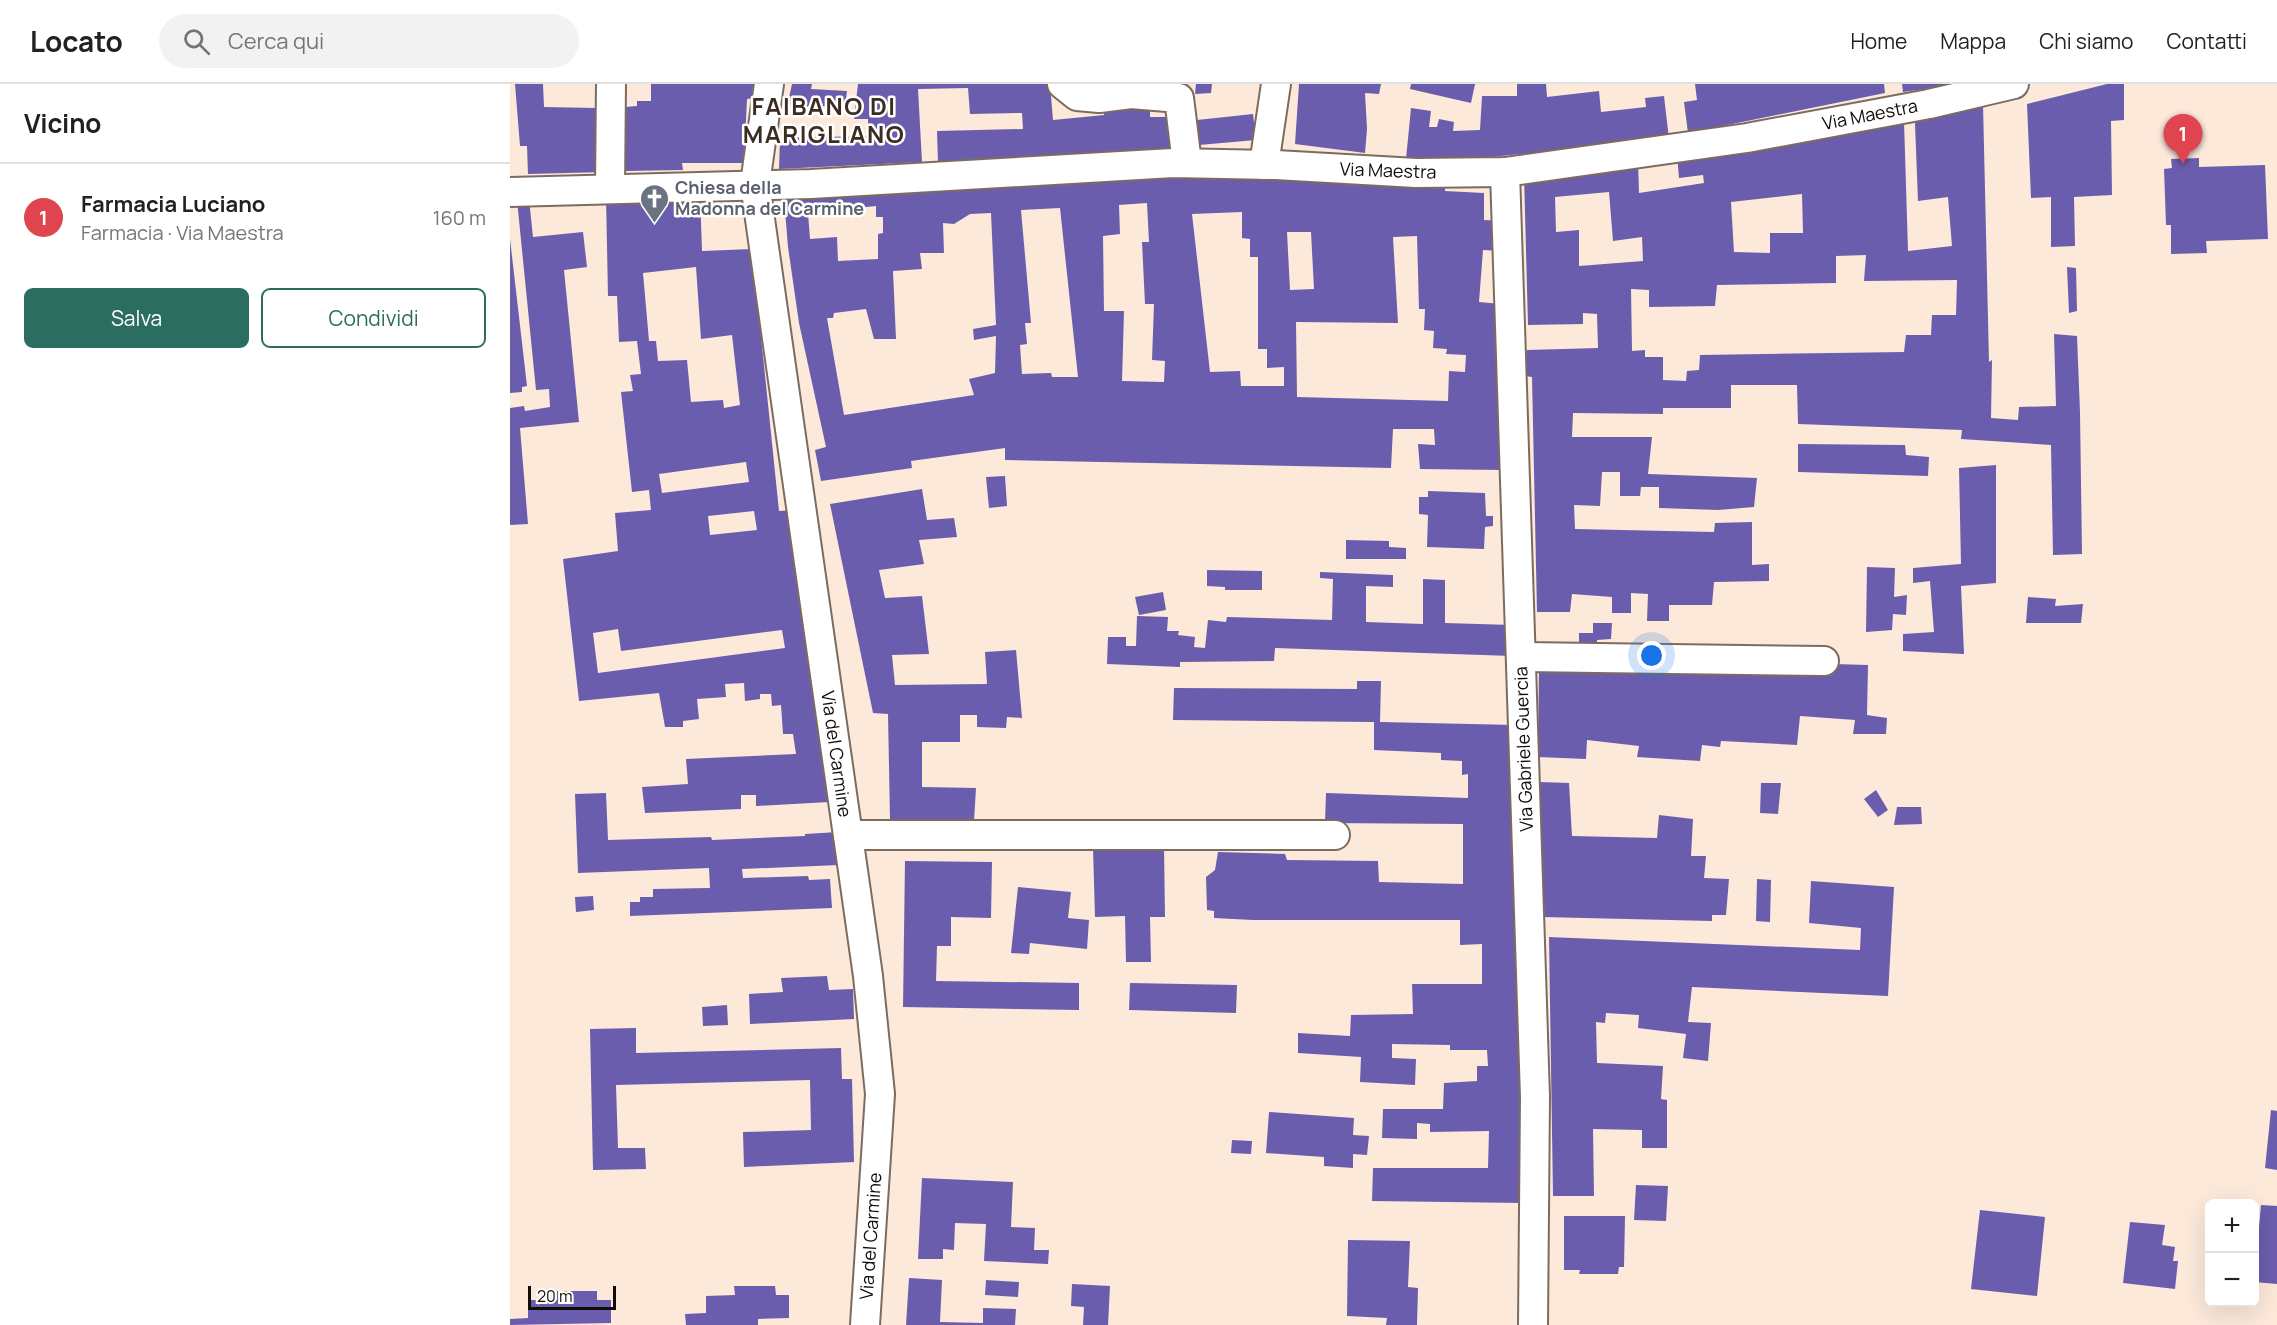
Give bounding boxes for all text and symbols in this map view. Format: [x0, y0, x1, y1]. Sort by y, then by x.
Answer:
search box [159, 14, 579, 68]
text: Locato [30, 22, 123, 60]
icon: search [180, 25, 213, 58]
text: Cerca qui [228, 26, 324, 56]
text: Home [1850, 27, 1907, 55]
text: Mappa [1940, 27, 2006, 55]
text: Chi siamo [2039, 27, 2134, 55]
text: Contatti [2167, 27, 2247, 55]
district label: FAIBANO DI MARIGLIANO [743, 89, 905, 150]
street label: Via Maestra [1820, 93, 1920, 135]
text: Vicino [24, 105, 101, 141]
pin: 1 [2164, 115, 2202, 164]
street label: Via Maestra [1339, 156, 1437, 184]
place label: Chiesa della Madonna del Carmine [675, 175, 864, 220]
church icon: Chiesa della Madonna del Carmine [638, 182, 670, 224]
text: Farmacia Luciano [81, 189, 265, 219]
text: 1 [39, 204, 48, 231]
text: 160 m [433, 204, 486, 231]
text: Farmacia · Via Maestra [81, 219, 284, 246]
button: Salva [24, 288, 249, 348]
button: Condividi [261, 288, 486, 348]
your location [1637, 641, 1666, 670]
street label: Via Gabriele Guercia [1508, 666, 1538, 832]
street label: Via del Carmine [816, 689, 858, 819]
street label: Via del Carmine [854, 1172, 886, 1300]
map controls [2205, 1199, 2259, 1307]
button: + [2205, 1199, 2259, 1253]
button: − [2205, 1253, 2259, 1307]
scale bar [528, 1283, 616, 1310]
text: 20 m [537, 1285, 573, 1307]

